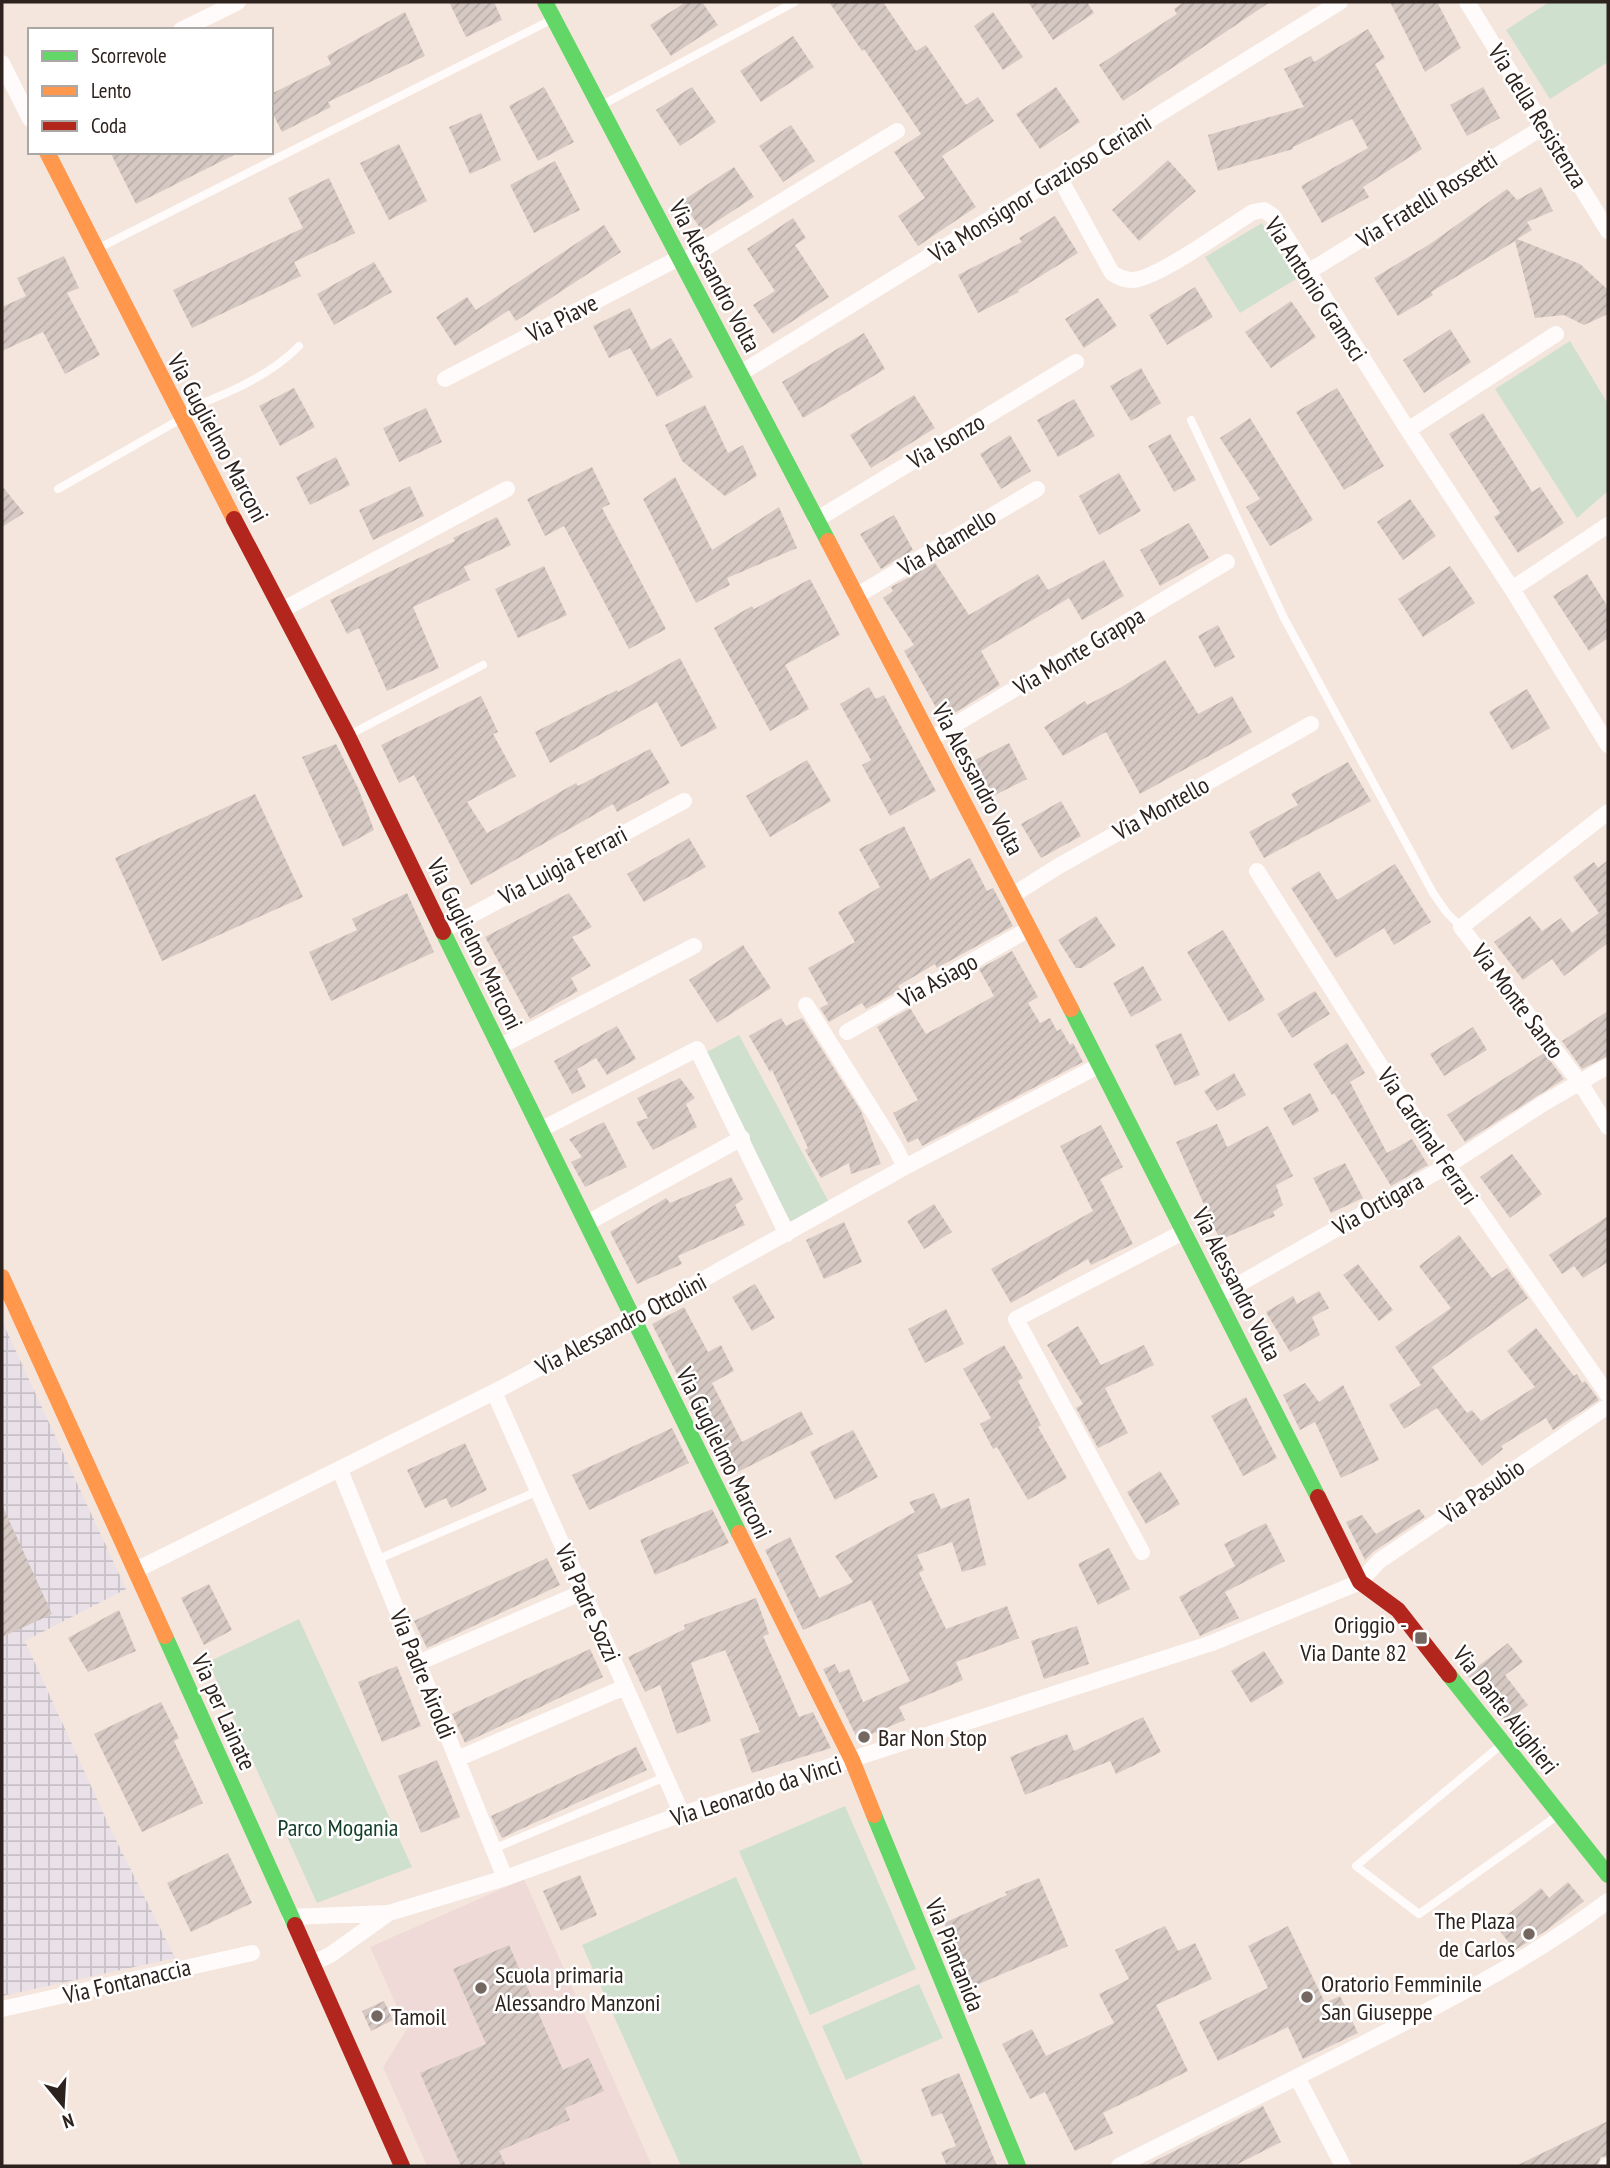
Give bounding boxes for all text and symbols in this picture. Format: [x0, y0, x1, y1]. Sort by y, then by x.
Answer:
legend [28, 28, 273, 154]
street label: Via della Resistenza [1481, 37, 1595, 194]
text: Scorrevole [91, 42, 167, 69]
text: Lento [91, 77, 131, 104]
street label: Via Monsignor Grazioso Ceriani [922, 107, 1157, 270]
text: Coda [91, 112, 127, 139]
street label: Via Fratelli Rossetti [1350, 143, 1503, 255]
street label: Via Alessandro Volta [662, 194, 768, 357]
street label: Via Antonio Gramsci [1257, 210, 1374, 367]
street label: Via Piave [520, 287, 603, 349]
street label: Via Guglielmo Marconi [160, 347, 276, 528]
street label: Via Isonzo [901, 406, 990, 477]
street label: Via Adamello [892, 501, 1002, 584]
street label: Via Monte Grappa [1007, 600, 1150, 703]
street label: Via Alessandro Volta [925, 697, 1031, 860]
street label: Via Montello [1107, 769, 1214, 848]
street label: Via Luigia Ferrari [493, 818, 632, 912]
street label: Via Guglielmo Marconi [420, 852, 530, 1035]
street label: Via Monte Santo [1464, 937, 1571, 1065]
street label: Via Asiago [892, 946, 983, 1015]
street label: Via Cardinal Ferrari [1370, 1061, 1485, 1210]
street label: Via Ortigara [1326, 1166, 1429, 1243]
street label: Via Alessandro Volta [1185, 1201, 1289, 1366]
street label: Via Alessandro Ottolini [529, 1266, 712, 1383]
street label: Via Guglielmo Marconi [669, 1361, 779, 1544]
street label: Via Pasubio [1433, 1452, 1530, 1531]
street label: Via Padre Sozzi [548, 1538, 628, 1667]
street label: Via Padre Airoldi [383, 1604, 463, 1743]
place label: Origgio - Via Dante 82 [1299, 1609, 1407, 1668]
marker: Origgio - Via Dante 82 [1413, 1630, 1429, 1646]
street label: Via Dante Alighieri [1446, 1639, 1566, 1780]
street label: Via per Lainate [184, 1648, 263, 1775]
place label: Bar Non Stop [878, 1722, 987, 1753]
marker: Bar Non Stop [856, 1729, 872, 1745]
street label: Via Leonardo da Vinci [666, 1749, 845, 1834]
park label: Parco Mogania [278, 1812, 398, 1843]
street label: Via Piantanida [918, 1893, 992, 2016]
place label: The Plaza de Carlos [1434, 1905, 1515, 1964]
marker: The Plaza de Carlos [1521, 1926, 1537, 1942]
street label: Via Fontanaccia [59, 1951, 194, 2011]
place label: Scuola primaria Alessandro Manzoni [495, 1959, 661, 2018]
place label: Oratorio Femminile San Giuseppe [1321, 1968, 1482, 2027]
marker: Scuola primaria Alessandro Manzoni [473, 1980, 489, 1996]
marker: Oratorio Femminile San Giuseppe [1299, 1989, 1315, 2005]
place label: Tamoil [391, 2001, 446, 2032]
marker: Tamoil [369, 2008, 385, 2024]
north arrow [28, 2070, 98, 2140]
text: N [60, 2108, 77, 2134]

